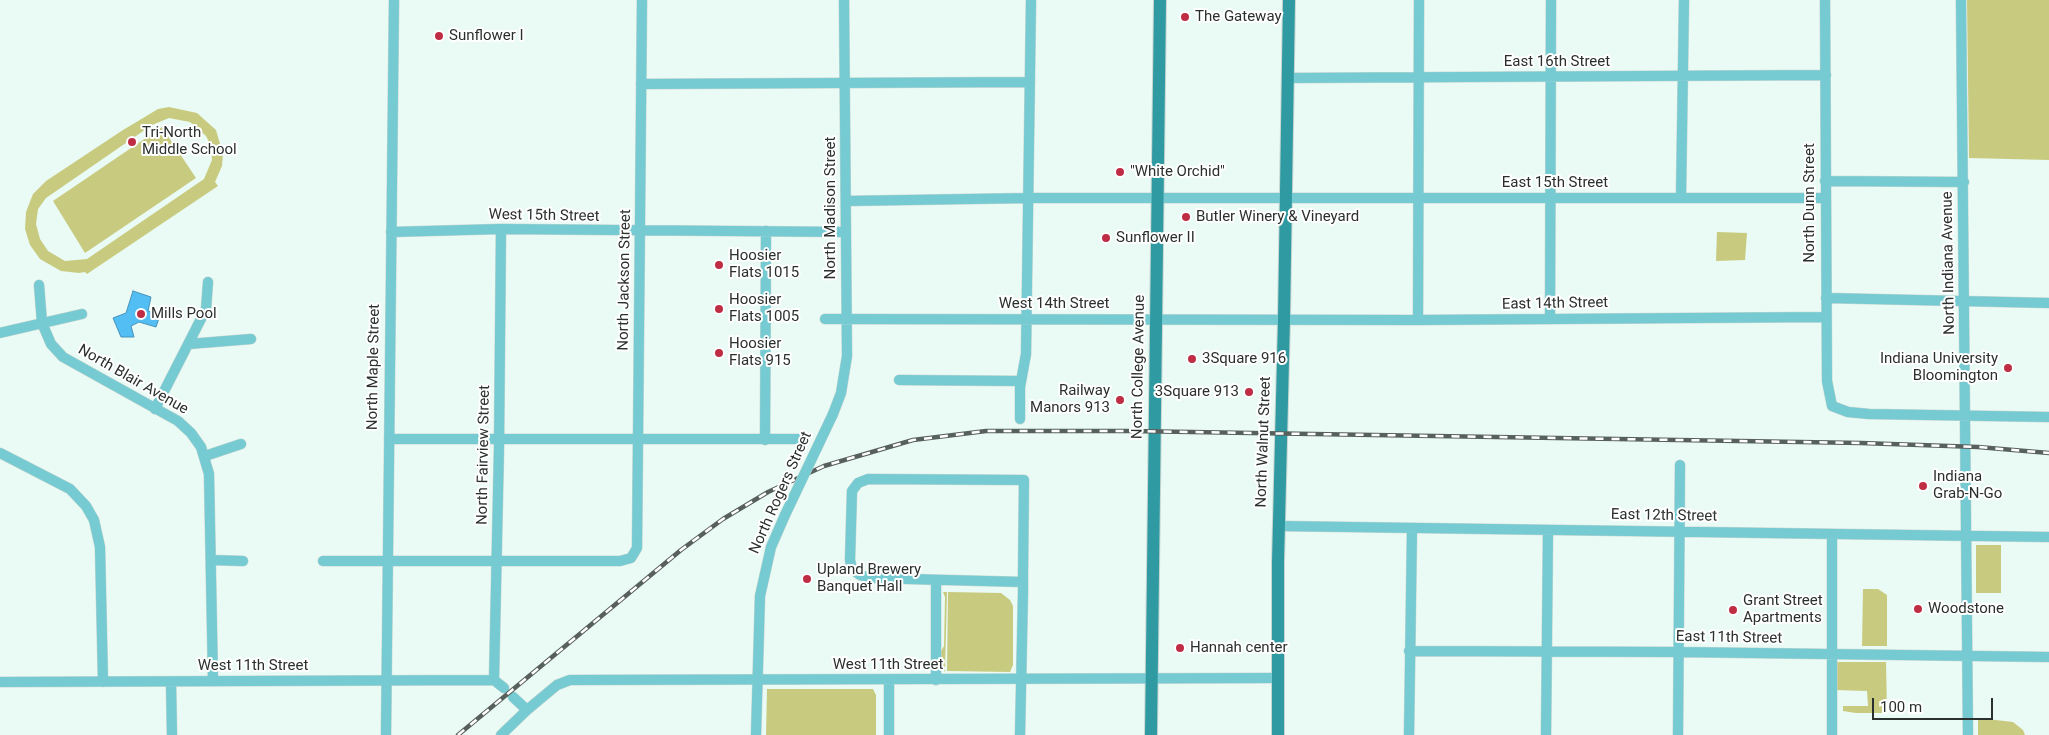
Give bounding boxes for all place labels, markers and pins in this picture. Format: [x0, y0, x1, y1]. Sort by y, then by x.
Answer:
place label: The Gateway [1195, 8, 1282, 26]
marker: The Gateway [1179, 11, 1191, 23]
place label: Sunflower I [449, 27, 524, 45]
marker: Sunflower I [433, 30, 445, 42]
place label: Tri-North Middle School [142, 124, 237, 159]
marker: Tri-North Middle School [126, 136, 138, 148]
place label: "White Orchid" [1130, 163, 1225, 181]
marker: "White Orchid" [1114, 166, 1126, 178]
place label: Butler Winery & Vineyard [1196, 208, 1359, 226]
marker: Butler Winery & Vineyard [1180, 211, 1192, 223]
place label: Sunflower II [1116, 229, 1195, 247]
marker: Sunflower II [1100, 232, 1112, 244]
place label: Hoosier Flats 1015 [729, 247, 799, 282]
marker: Hoosier Flats 1015 [713, 259, 725, 271]
place label: Hoosier Flats 1005 [729, 291, 799, 326]
marker: Hoosier Flats 1005 [713, 303, 725, 315]
place label: Mills Pool [151, 305, 217, 323]
marker: Mills Pool [135, 308, 147, 320]
place label: Hoosier Flats 915 [729, 335, 791, 370]
marker: Hoosier Flats 915 [713, 347, 725, 359]
place label: 3Square 916 [1202, 350, 1286, 368]
place label: Indiana University Bloomington [1880, 350, 1998, 385]
marker: 3Square 916 [1186, 353, 1198, 365]
marker: Indiana University Bloomington [2002, 362, 2014, 374]
place label: Railway Manors 913 [1030, 382, 1110, 417]
place label: 3Square 913 [1155, 383, 1239, 401]
marker: 3Square 913 [1243, 386, 1255, 398]
marker: Railway Manors 913 [1114, 394, 1126, 406]
place label: Indiana Grab-N-Go [1933, 468, 2002, 503]
marker: Indiana Grab-N-Go [1917, 480, 1929, 492]
place label: Upland Brewery Banquet Hall [817, 561, 921, 596]
marker: Upland Brewery Banquet Hall [801, 573, 813, 585]
place label: Grant Street Apartments [1743, 592, 1823, 627]
place label: Woodstone [1928, 600, 2004, 618]
marker: Woodstone [1912, 603, 1924, 615]
marker: Grant Street Apartments [1727, 604, 1739, 616]
place label: Hannah center [1190, 639, 1288, 657]
marker: Hannah center [1174, 642, 1186, 654]

